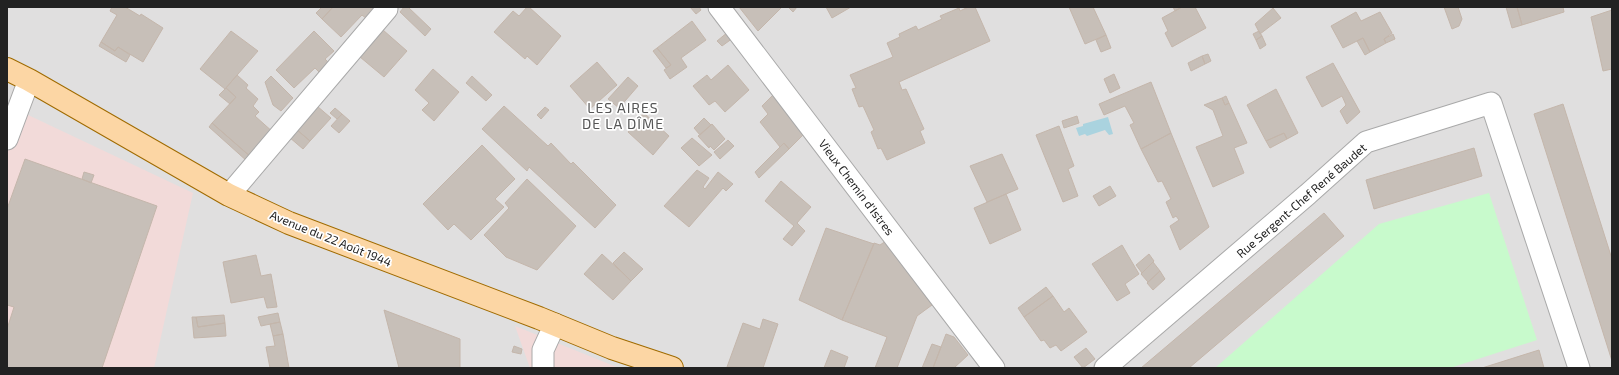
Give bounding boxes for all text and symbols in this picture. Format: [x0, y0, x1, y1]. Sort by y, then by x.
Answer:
district label: LES AIRES DE LA DÎME [582, 99, 664, 132]
street label: Vieux Chemin d'Istres [816, 136, 898, 238]
street label: Rue Sergent-Chef René Baudet [1233, 140, 1369, 260]
street label: Avenue du 22 Août 1944 [268, 207, 394, 269]

